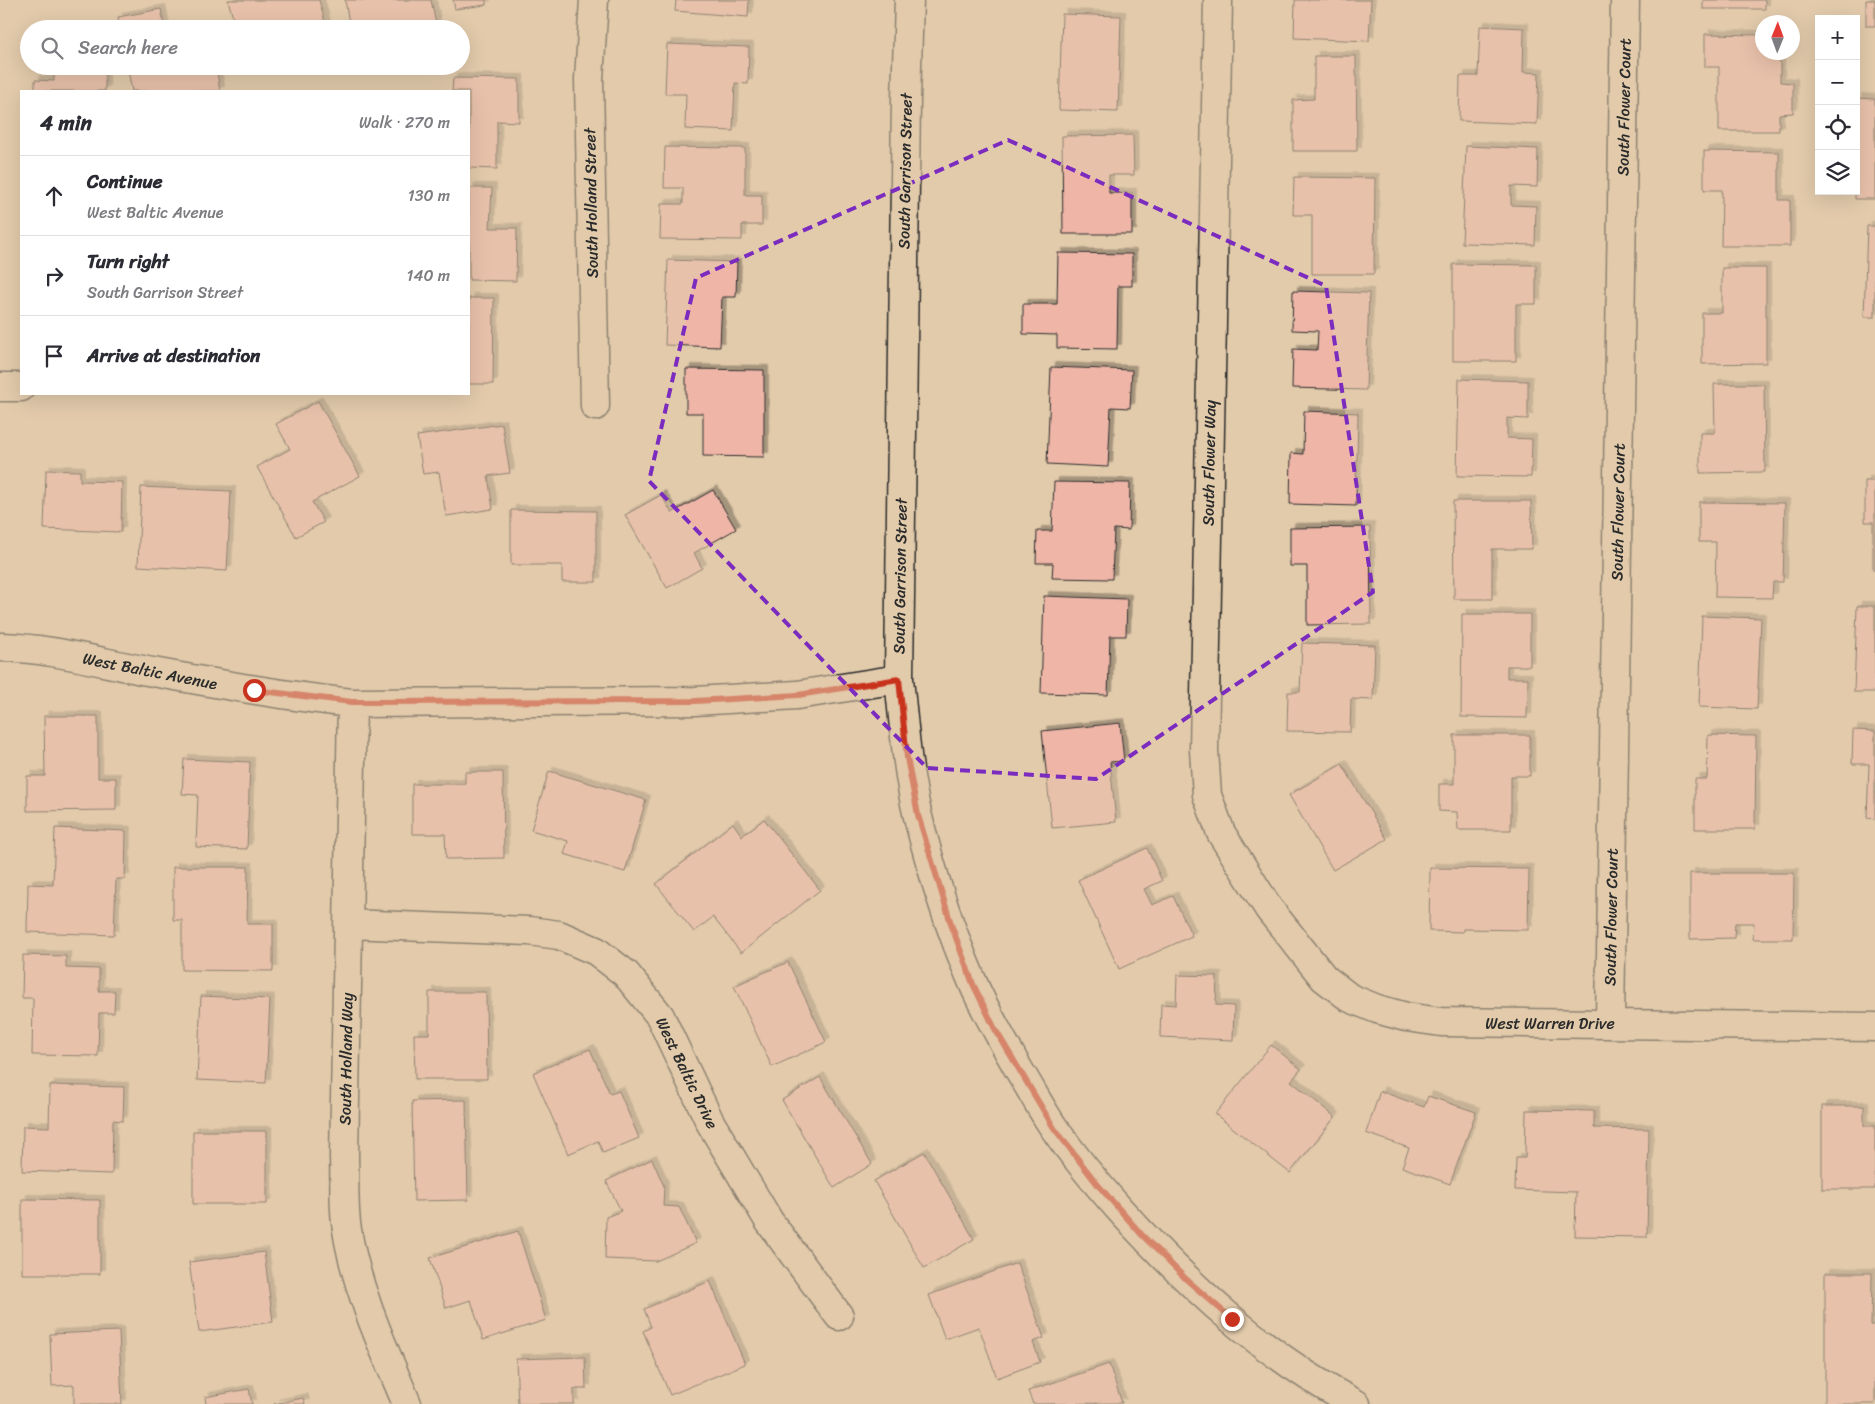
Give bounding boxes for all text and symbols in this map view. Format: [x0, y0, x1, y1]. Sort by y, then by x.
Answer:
north arrow [1755, 15, 1800, 60]
map controls [1815, 15, 1860, 195]
button: + [1815, 15, 1860, 60]
search box [20, 20, 470, 75]
text: Search here [78, 31, 178, 64]
icon: search [38, 34, 66, 62]
street label: South Flower Court [1608, 38, 1640, 176]
button: − [1815, 60, 1860, 105]
street label: South Garrison Street [889, 92, 921, 249]
text: 4 min [40, 104, 92, 142]
button: locate [1815, 105, 1860, 150]
text: Walk · 270 m [359, 108, 450, 137]
street label: South Holland Street [575, 127, 607, 278]
button: layers [1815, 150, 1860, 195]
text: Continue [87, 165, 163, 198]
text: 130 m [408, 181, 450, 210]
icon: ahead [40, 182, 68, 210]
text: West Baltic Avenue [87, 198, 224, 227]
text: Turn right [87, 245, 169, 278]
text: 140 m [407, 261, 450, 290]
icon: right [40, 262, 68, 290]
text: South Garrison Street [87, 278, 243, 307]
text: Arrive at destination [87, 339, 260, 372]
icon: arrive [40, 342, 68, 370]
street label: South Flower Way [1193, 399, 1225, 526]
street label: South Flower Court [1602, 443, 1634, 581]
street label: South Garrison Street [884, 497, 916, 654]
street label: West Baltic Avenue [80, 644, 220, 698]
route start [243, 679, 266, 702]
street label: South Flower Court [1595, 848, 1627, 986]
street label: South Holland Way [330, 992, 362, 1126]
street label: West Warren Drive [1485, 1009, 1615, 1038]
street label: West Baltic Drive [647, 1012, 727, 1134]
route end [1221, 1308, 1244, 1331]

